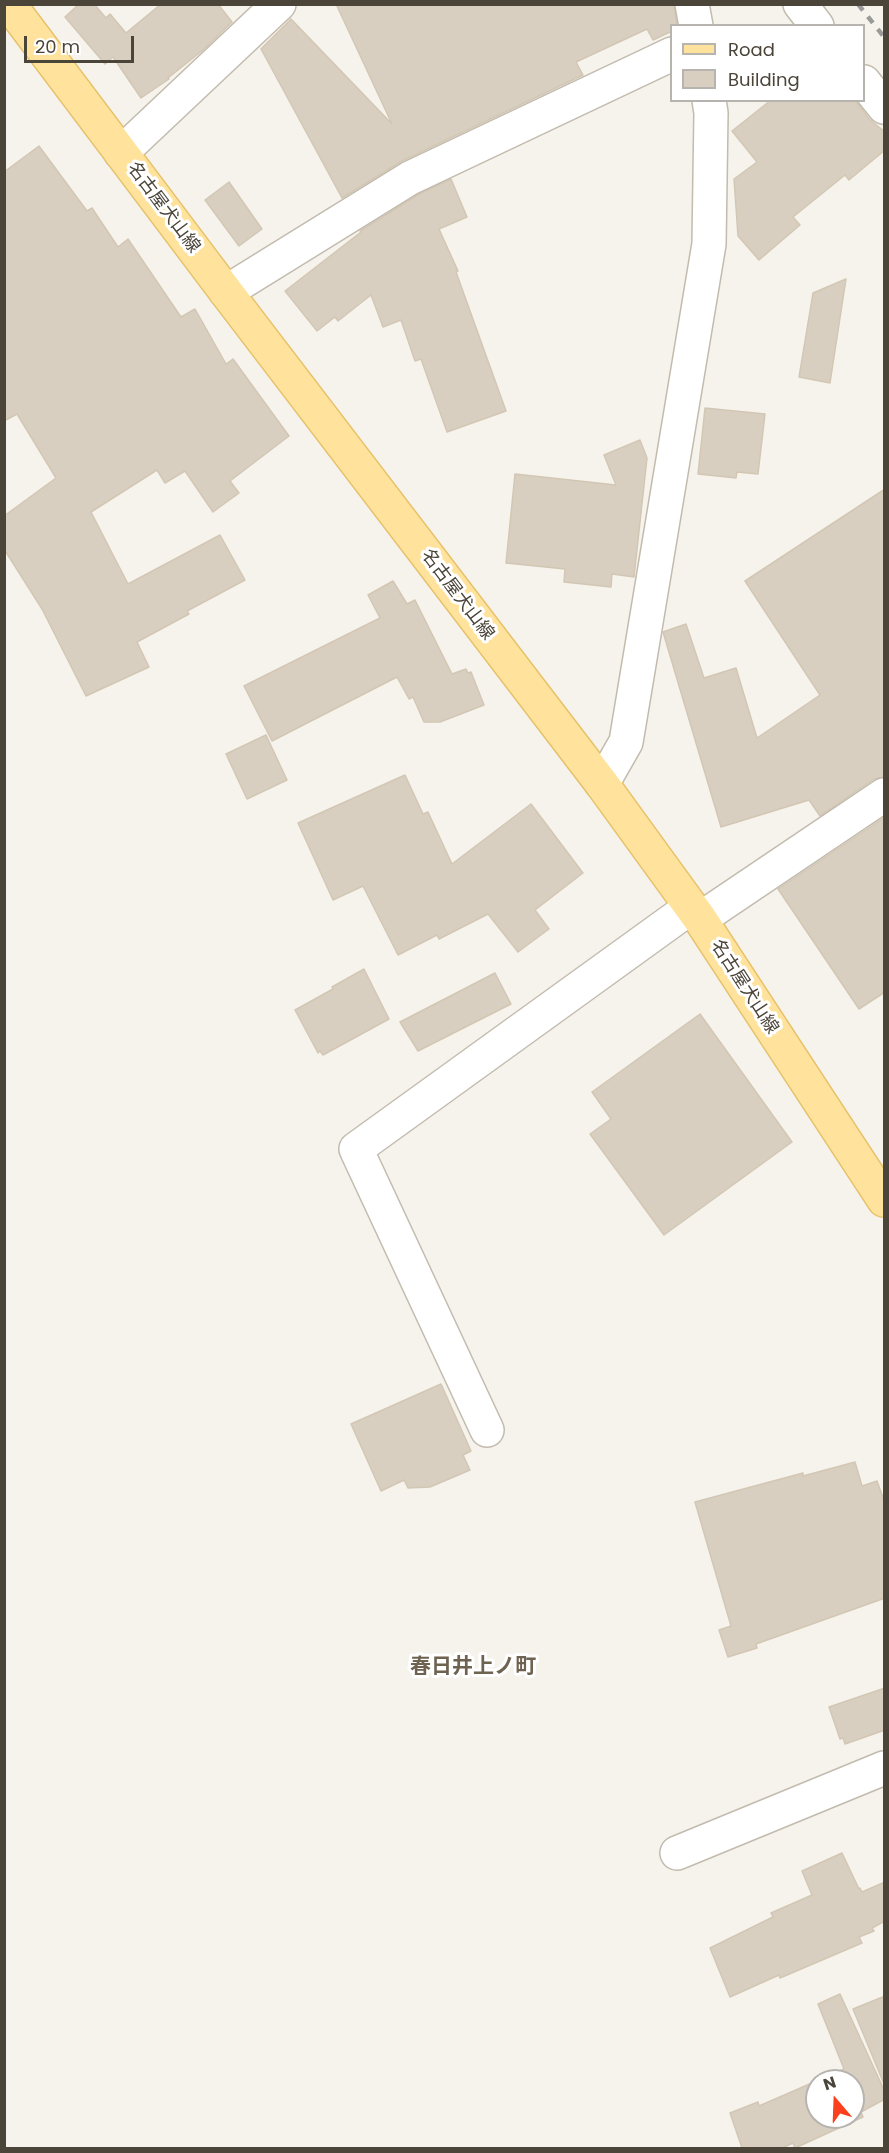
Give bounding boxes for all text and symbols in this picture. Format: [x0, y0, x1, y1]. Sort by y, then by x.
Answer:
scale bar [27, 24, 136, 62]
legend [670, 24, 865, 102]
text: 20 m [35, 34, 80, 59]
text: Road [728, 37, 775, 62]
text: Building [728, 67, 800, 92]
street label: 名古屋犬山線 [122, 158, 204, 258]
street label: 名古屋犬山線 [416, 545, 498, 645]
street label: 名古屋犬山線 [706, 936, 782, 1038]
district label: 春日井上ノ町 [410, 1655, 536, 1681]
north arrow [805, 2069, 865, 2129]
text: N [820, 2071, 839, 2096]

